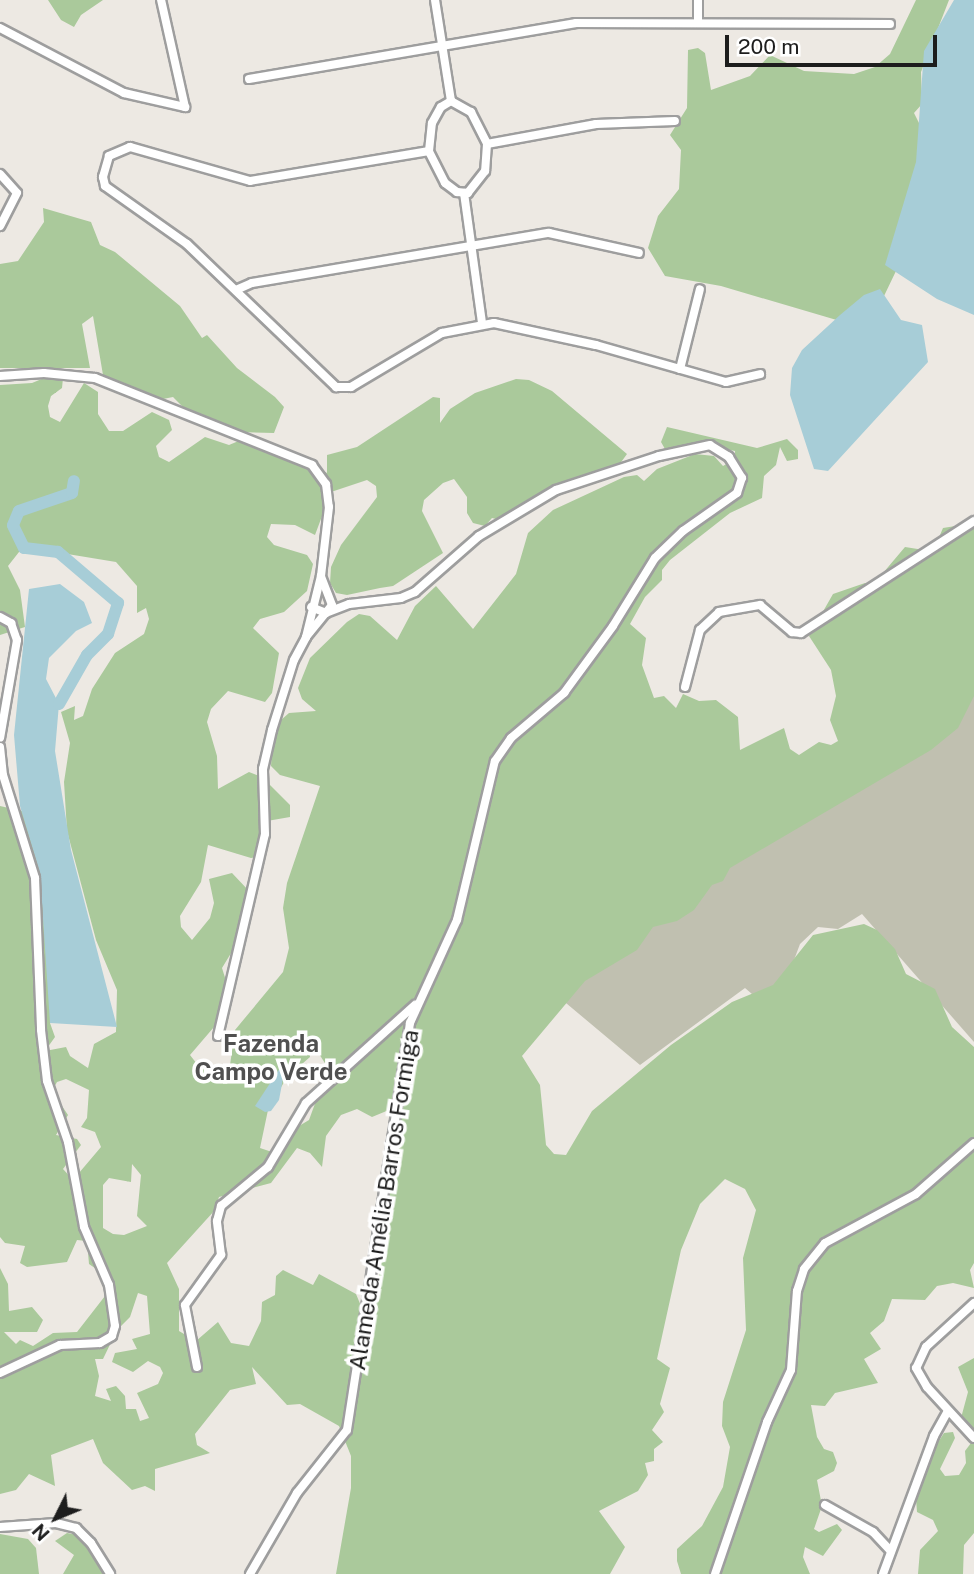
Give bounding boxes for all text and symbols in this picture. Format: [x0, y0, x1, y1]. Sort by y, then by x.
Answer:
scale bar [729, 21, 941, 65]
text: 200 m [738, 34, 799, 59]
street label: Alameda Amélia Barros Formiga [343, 1028, 425, 1372]
district label: Fazenda Campo Verde [194, 1030, 348, 1086]
north arrow [21, 1483, 91, 1553]
text: N [28, 1519, 54, 1545]

